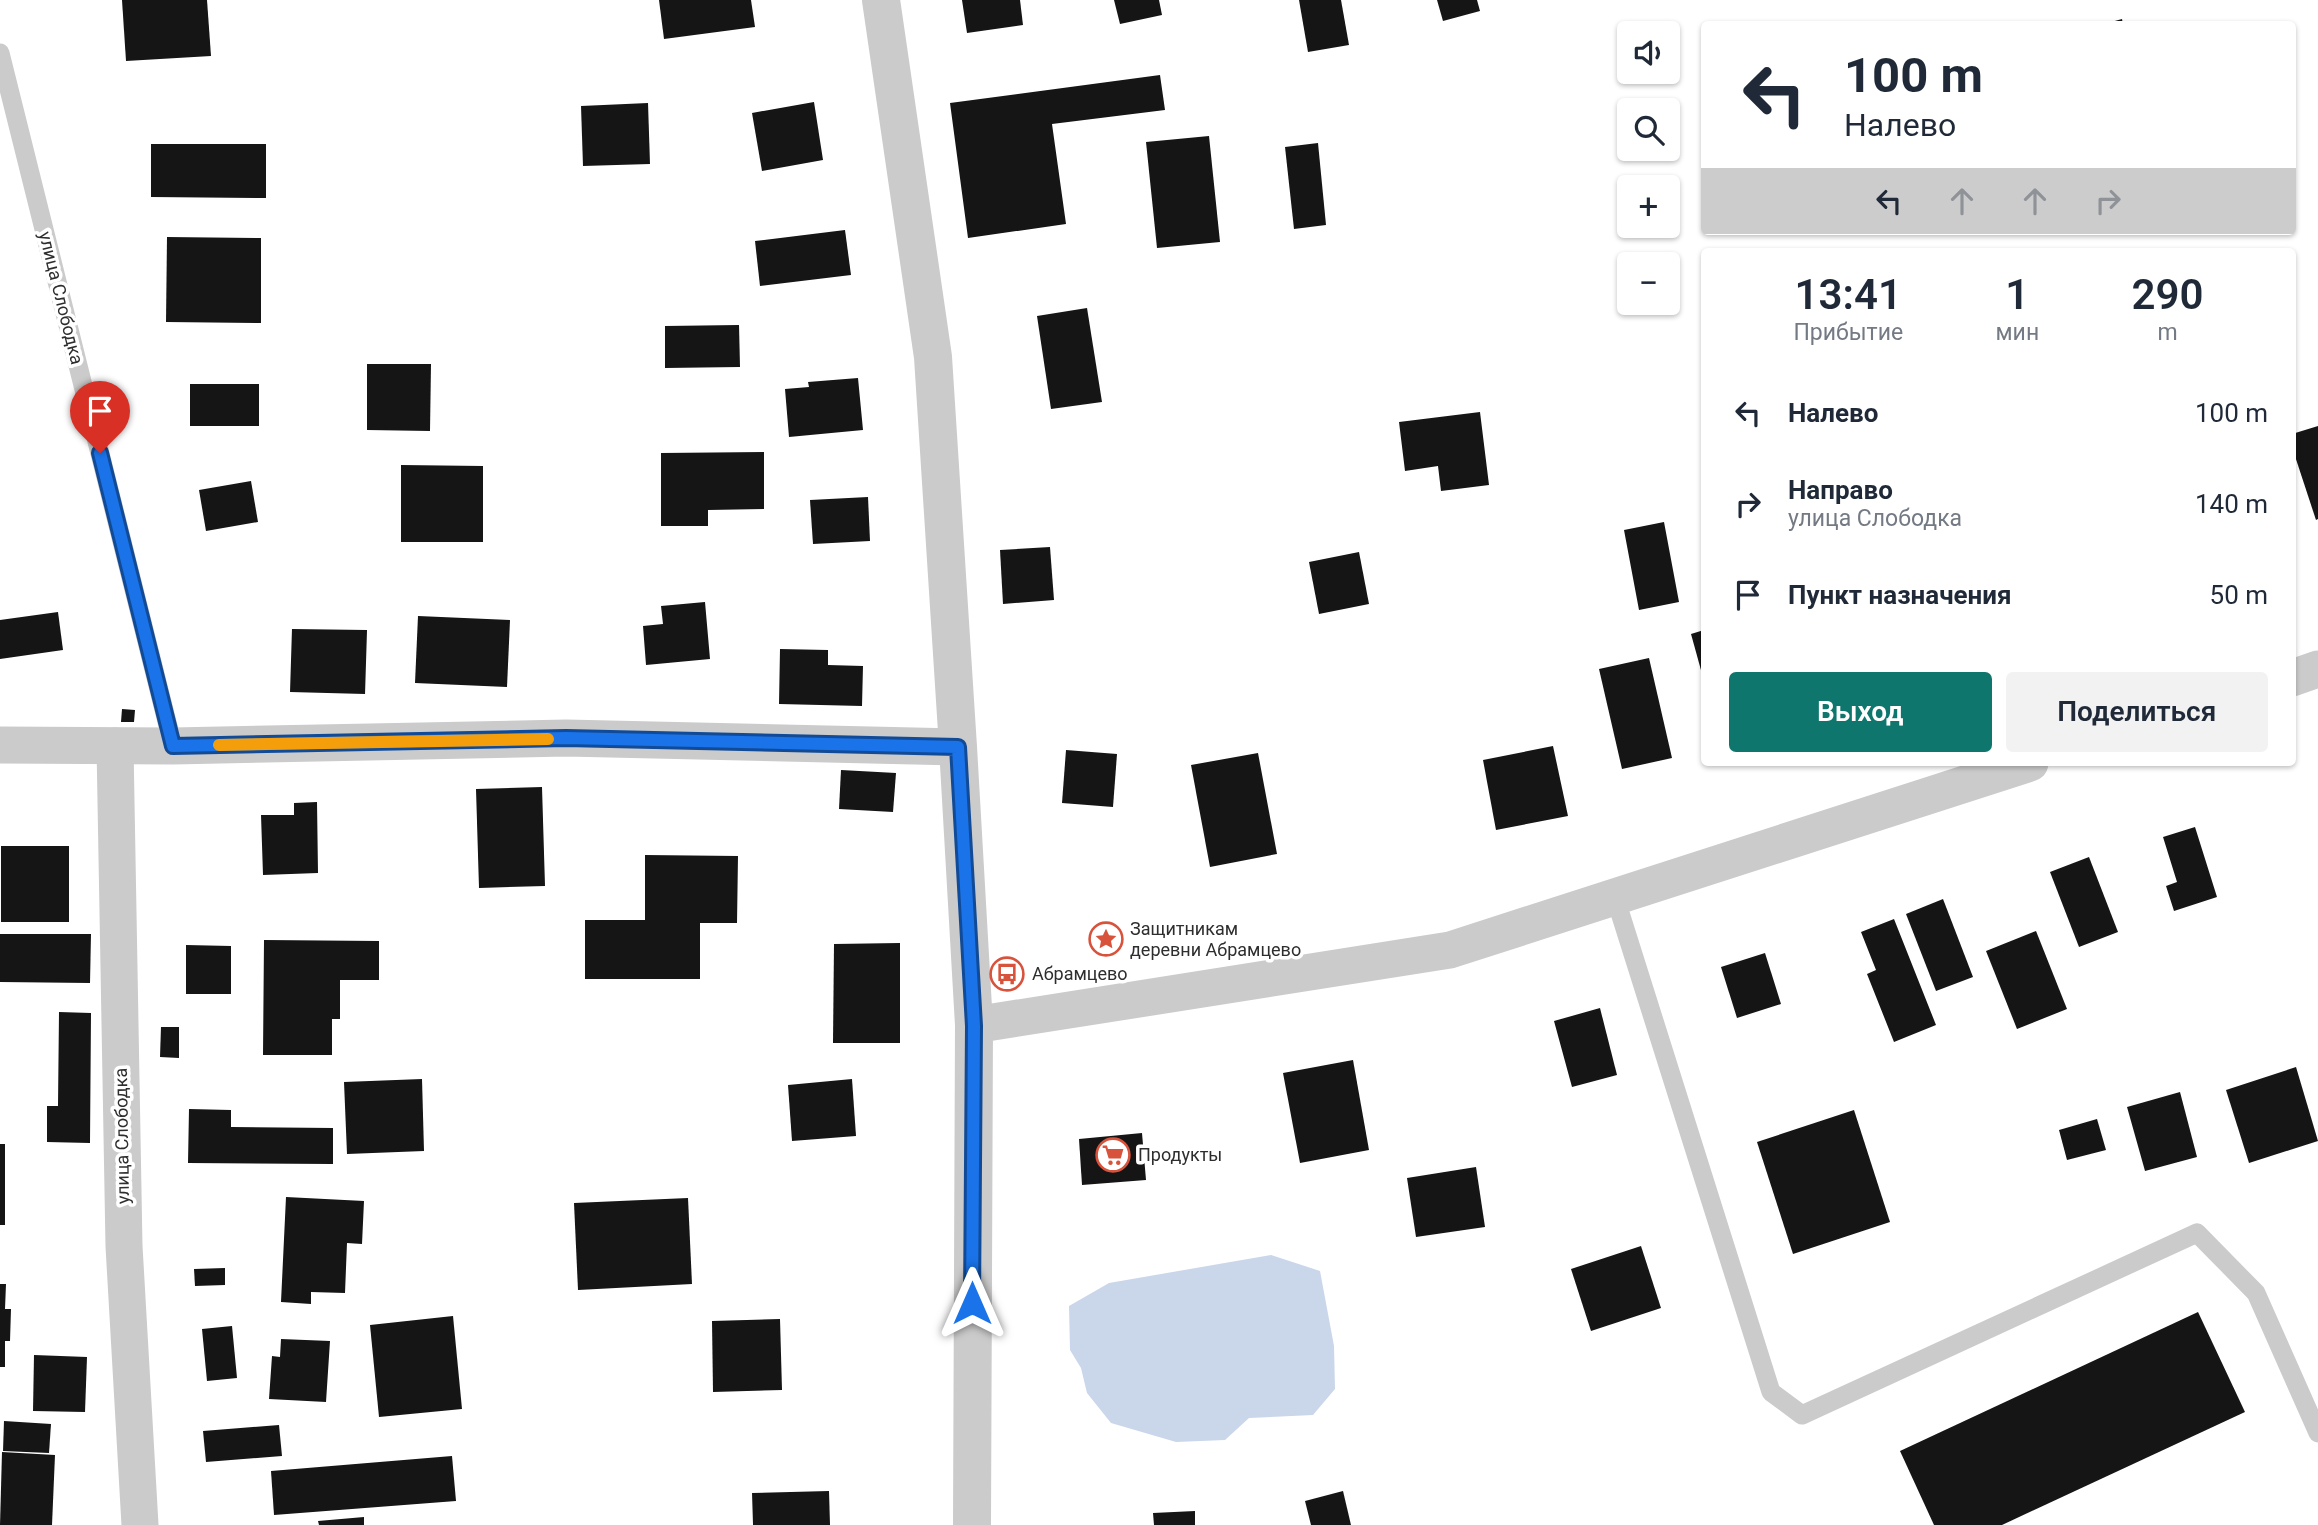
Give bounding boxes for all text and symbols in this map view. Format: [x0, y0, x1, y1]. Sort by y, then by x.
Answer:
map controls [1617, 21, 1680, 315]
button: sound [1617, 21, 1680, 84]
text: 100 m [1844, 47, 1983, 104]
icon: left [1729, 49, 1820, 140]
button: search [1617, 98, 1680, 161]
text: Налево [1844, 106, 1956, 144]
button: + [1617, 175, 1680, 238]
icon: left [1870, 182, 1908, 220]
icon: ahead [1943, 182, 1981, 220]
icon: ahead [2016, 182, 2054, 220]
icon: right [2089, 182, 2127, 220]
street label: улица Слободка [35, 229, 88, 367]
button: − [1617, 252, 1680, 315]
text: 13:41 [1795, 270, 1902, 319]
text: 1 [2005, 270, 2029, 319]
text: 290 [2132, 270, 2204, 319]
text: Прибытие [1793, 319, 1903, 346]
text: мин [1996, 319, 2039, 346]
text: m [2158, 319, 2178, 346]
pin [70, 381, 130, 453]
icon: arrive [81, 392, 119, 430]
icon: left [1729, 394, 1767, 432]
text: Налево [1788, 398, 1878, 428]
text: 100 m [2195, 398, 2268, 428]
text: Направо [1788, 475, 1893, 505]
icon: right [1729, 485, 1767, 523]
text: 140 m [2195, 489, 2268, 519]
text: улица Слободка [1788, 505, 1962, 532]
icon: arrive [1729, 576, 1767, 614]
text: Пункт назначения [1788, 580, 2012, 610]
text: 50 m [2210, 580, 2268, 610]
button: Выход [1729, 672, 1992, 752]
button: Поделиться [2006, 672, 2268, 752]
place label: Защитникам деревни Абрамцево [1130, 918, 1301, 960]
place icon: Защитникам деревни Абрамцево [1087, 920, 1125, 958]
bus stop icon: Абрамцево [988, 955, 1026, 993]
place label: Абрамцево [1032, 963, 1128, 984]
street label: улица Слободка [110, 1068, 133, 1204]
supermarket icon: Продукты [1094, 1136, 1132, 1174]
place label: Продукты [1138, 1144, 1222, 1165]
position arrow [935, 1266, 1009, 1340]

